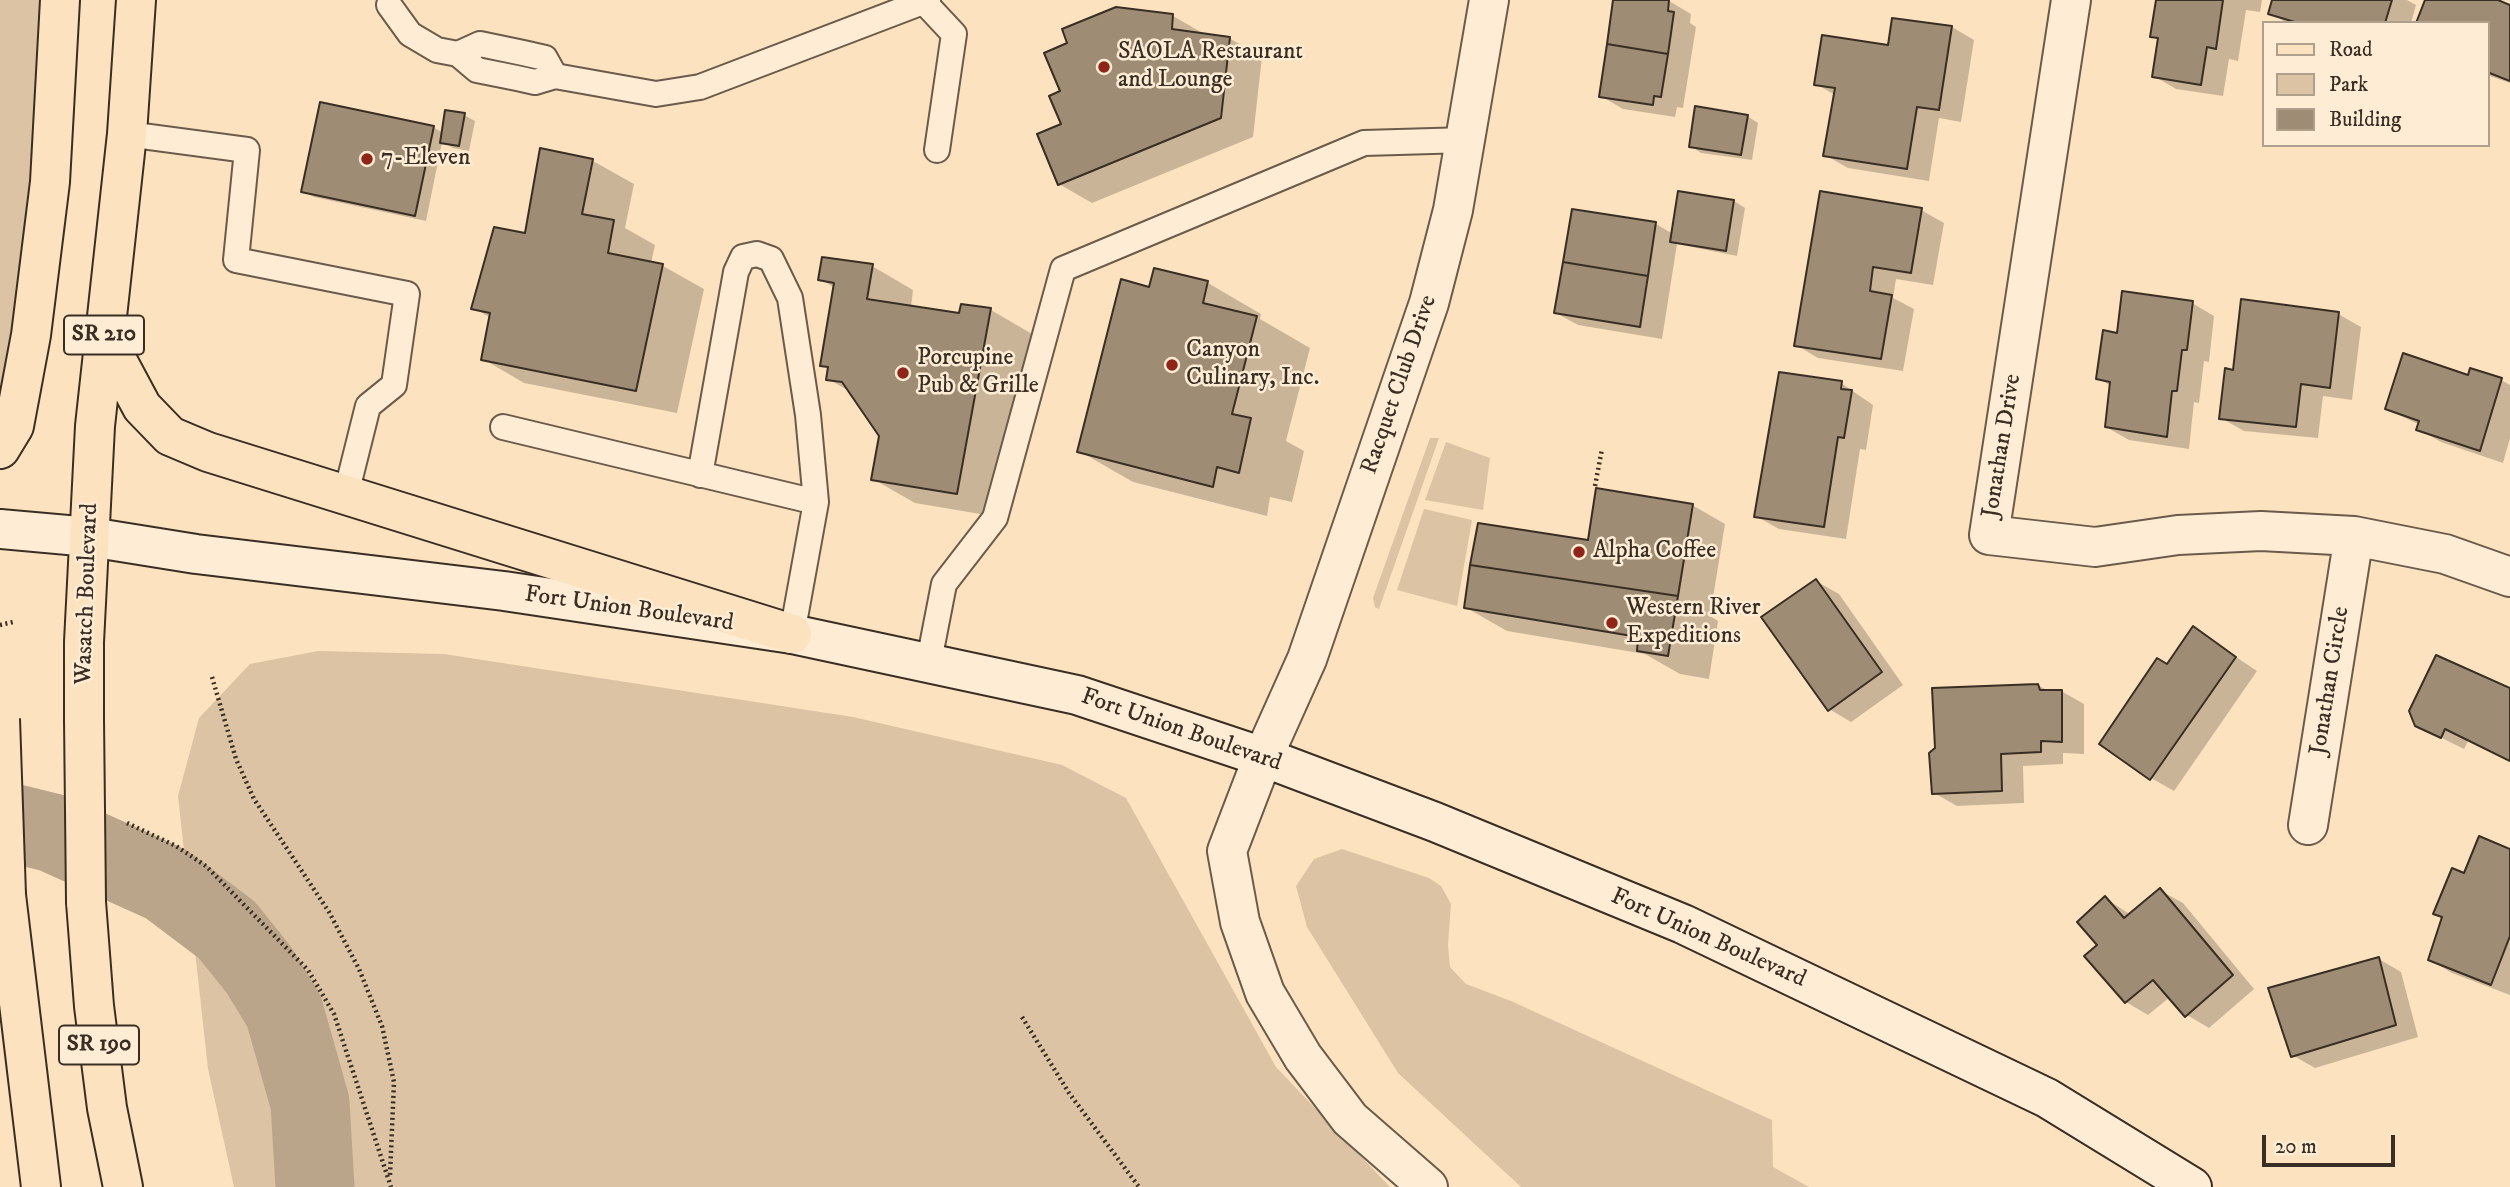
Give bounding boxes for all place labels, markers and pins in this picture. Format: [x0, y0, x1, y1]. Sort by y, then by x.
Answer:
place label: SAOLA Restaurant and Lounge [1118, 39, 1303, 95]
marker: SAOLA Restaurant and Lounge [1096, 59, 1112, 75]
place label: 7-Eleven [381, 145, 470, 173]
marker: 7-Eleven [359, 151, 375, 167]
place label: Canyon Culinary, Inc. [1186, 337, 1319, 393]
place label: Porcupine Pub & Grille [917, 345, 1039, 401]
marker: Canyon Culinary, Inc. [1164, 357, 1180, 373]
marker: Porcupine Pub & Grille [895, 365, 911, 381]
place label: Alpha Coffee [1593, 538, 1716, 566]
marker: Alpha Coffee [1571, 544, 1587, 560]
place label: Western River Expeditions [1626, 595, 1761, 651]
marker: Western River Expeditions [1604, 615, 1620, 631]

